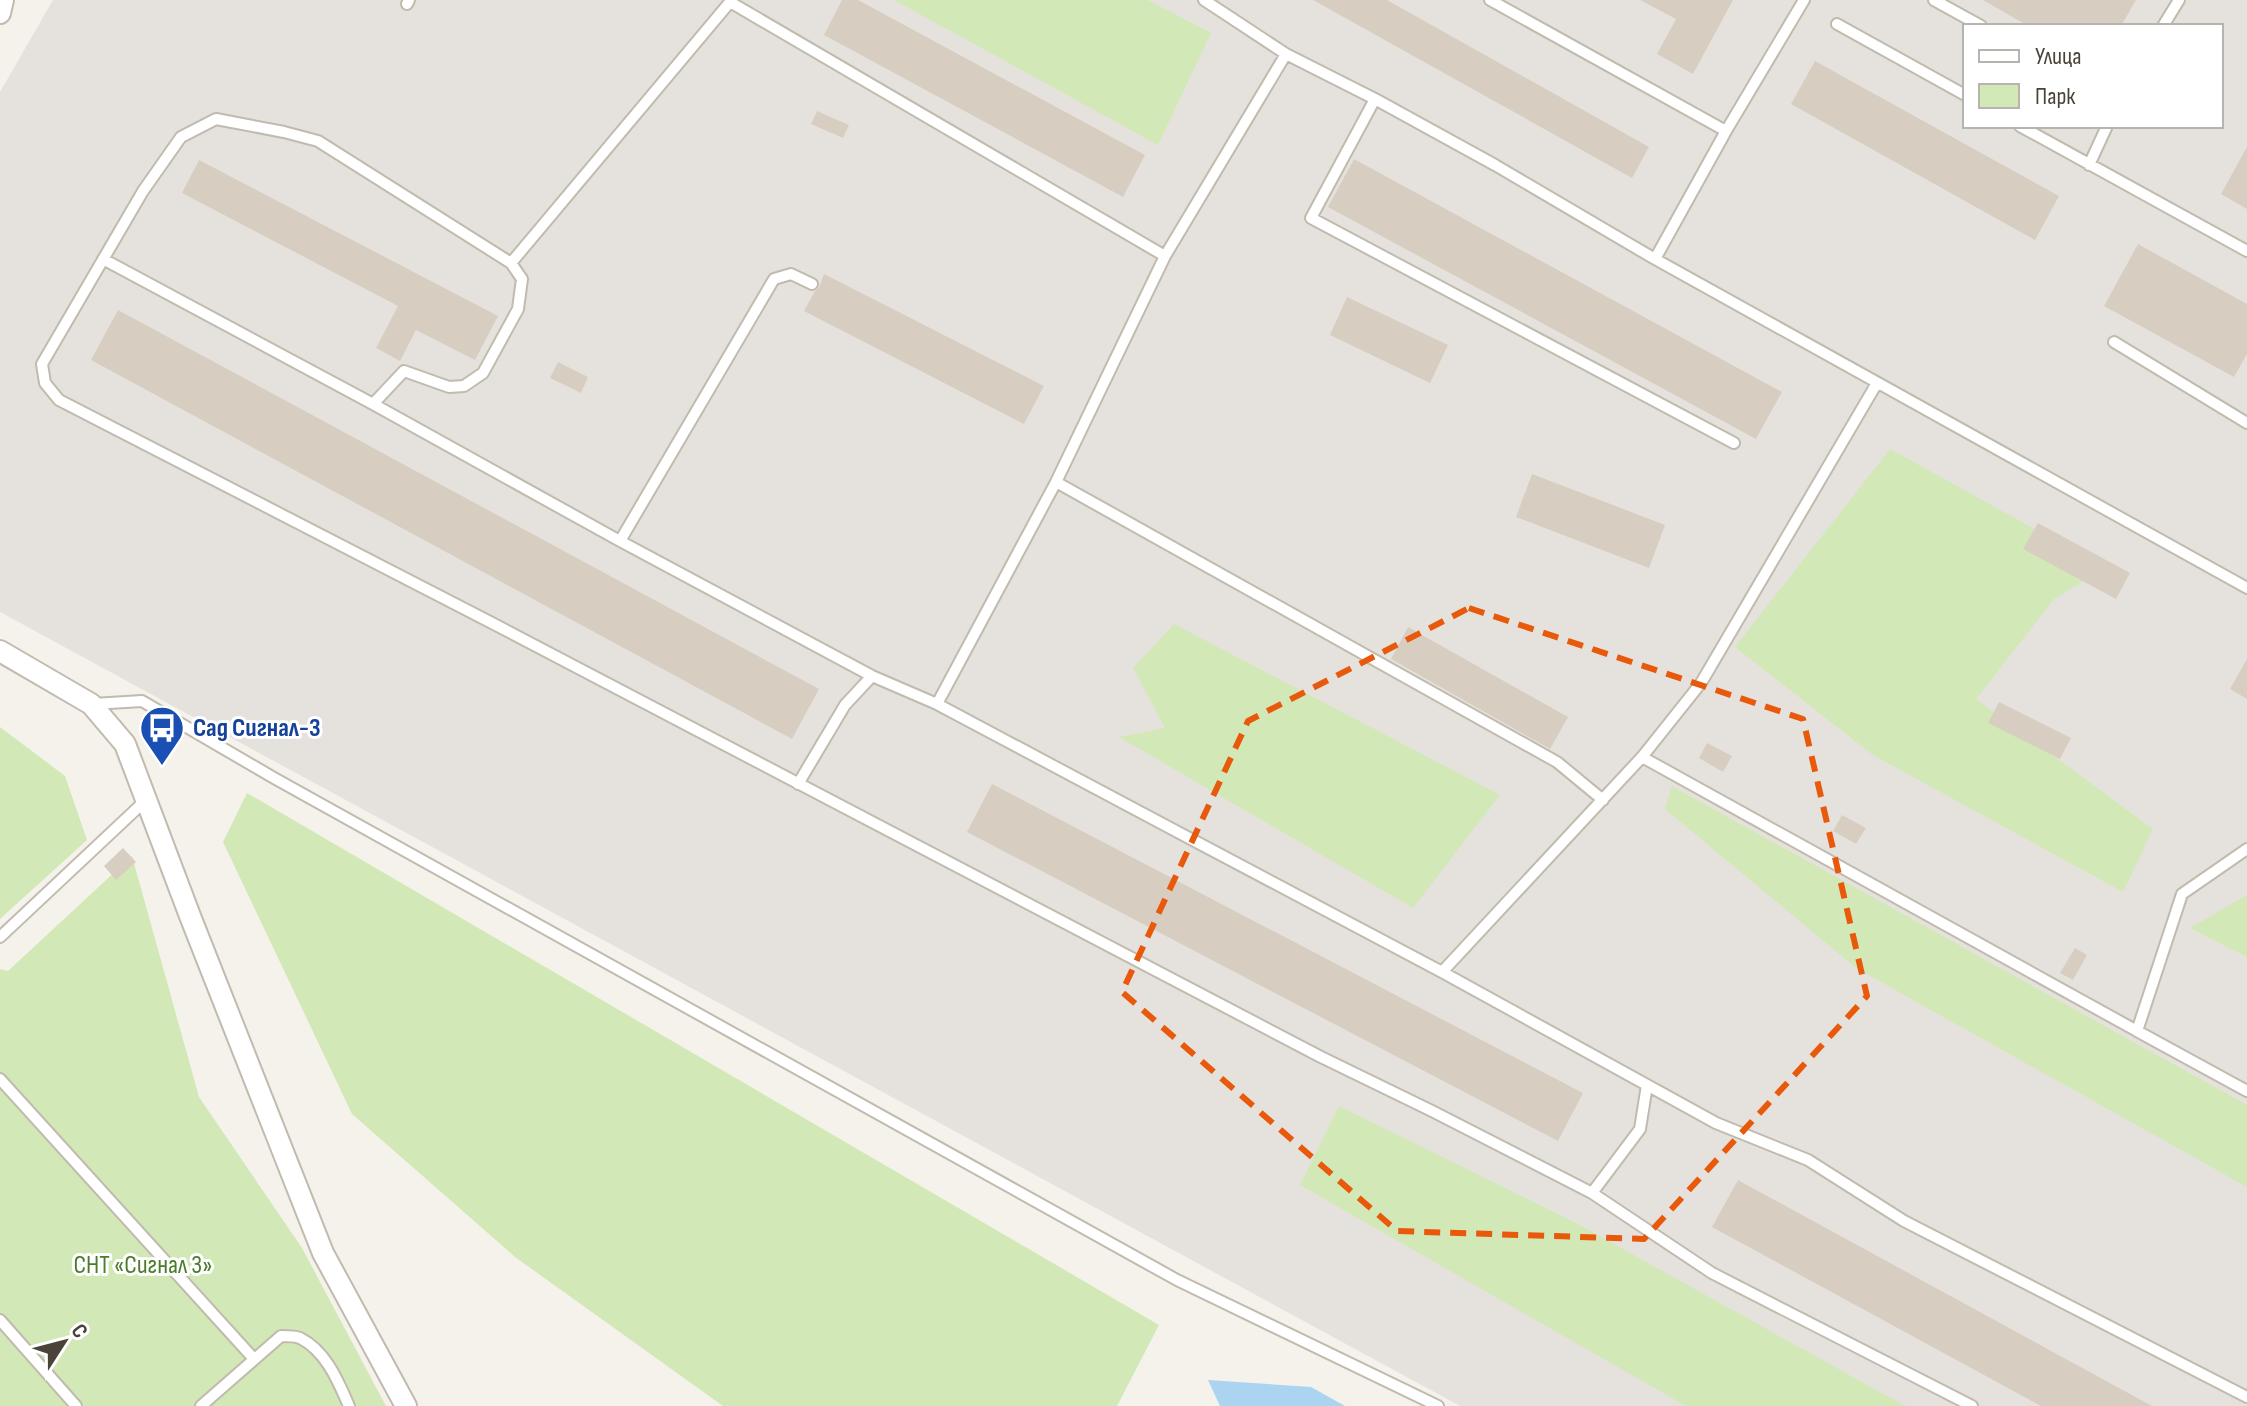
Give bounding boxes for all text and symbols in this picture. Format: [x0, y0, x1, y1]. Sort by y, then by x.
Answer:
legend [1963, 24, 2223, 128]
text: Улица [2035, 42, 2081, 71]
text: Парк [2035, 82, 2076, 111]
bus stop icon: Сад Сигнал-3 [138, 704, 186, 767]
place label: Сад Сигнал-3 [193, 713, 321, 744]
park label: СНТ «Сигнал 3» [73, 1250, 213, 1281]
north arrow [24, 1302, 104, 1382]
text: С [65, 1319, 93, 1344]

